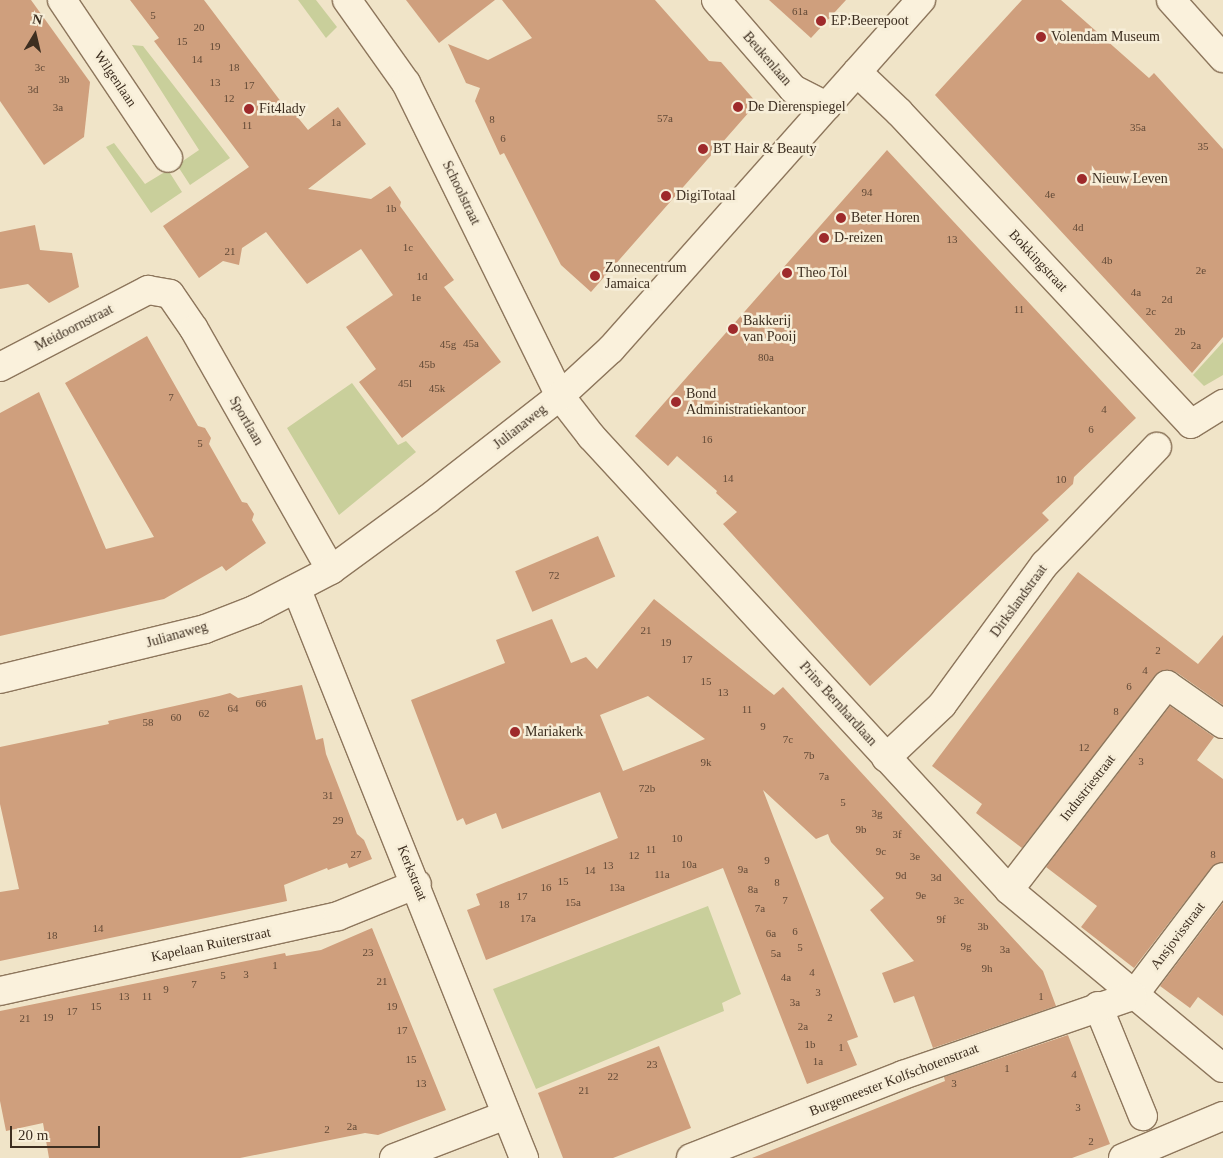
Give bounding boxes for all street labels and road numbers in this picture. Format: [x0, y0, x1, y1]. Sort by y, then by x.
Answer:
street label: Beukenlaan [739, 29, 795, 89]
street label: Wilgenlaan [90, 48, 140, 110]
street label: Schoolstraat [438, 158, 484, 228]
street label: Bokkingstraat [1005, 227, 1071, 295]
street label: Meidoornstraat [32, 301, 116, 355]
street label: Sportlaan [225, 394, 267, 448]
street label: Julianaweg [490, 401, 550, 453]
street label: Dirkslandstraat [987, 561, 1051, 641]
street label: Julianaweg [144, 618, 210, 652]
street label: Prins Bernhardlaan [796, 658, 880, 750]
street label: Industriestraat [1057, 751, 1119, 825]
street label: Kerkstraat [393, 843, 431, 903]
street label: Ansjovisstraat [1147, 899, 1209, 973]
street label: Kapelaan Ruiterstraat [150, 924, 272, 966]
street label: Burgemeester Kolfschotenstraat [807, 1040, 981, 1120]

